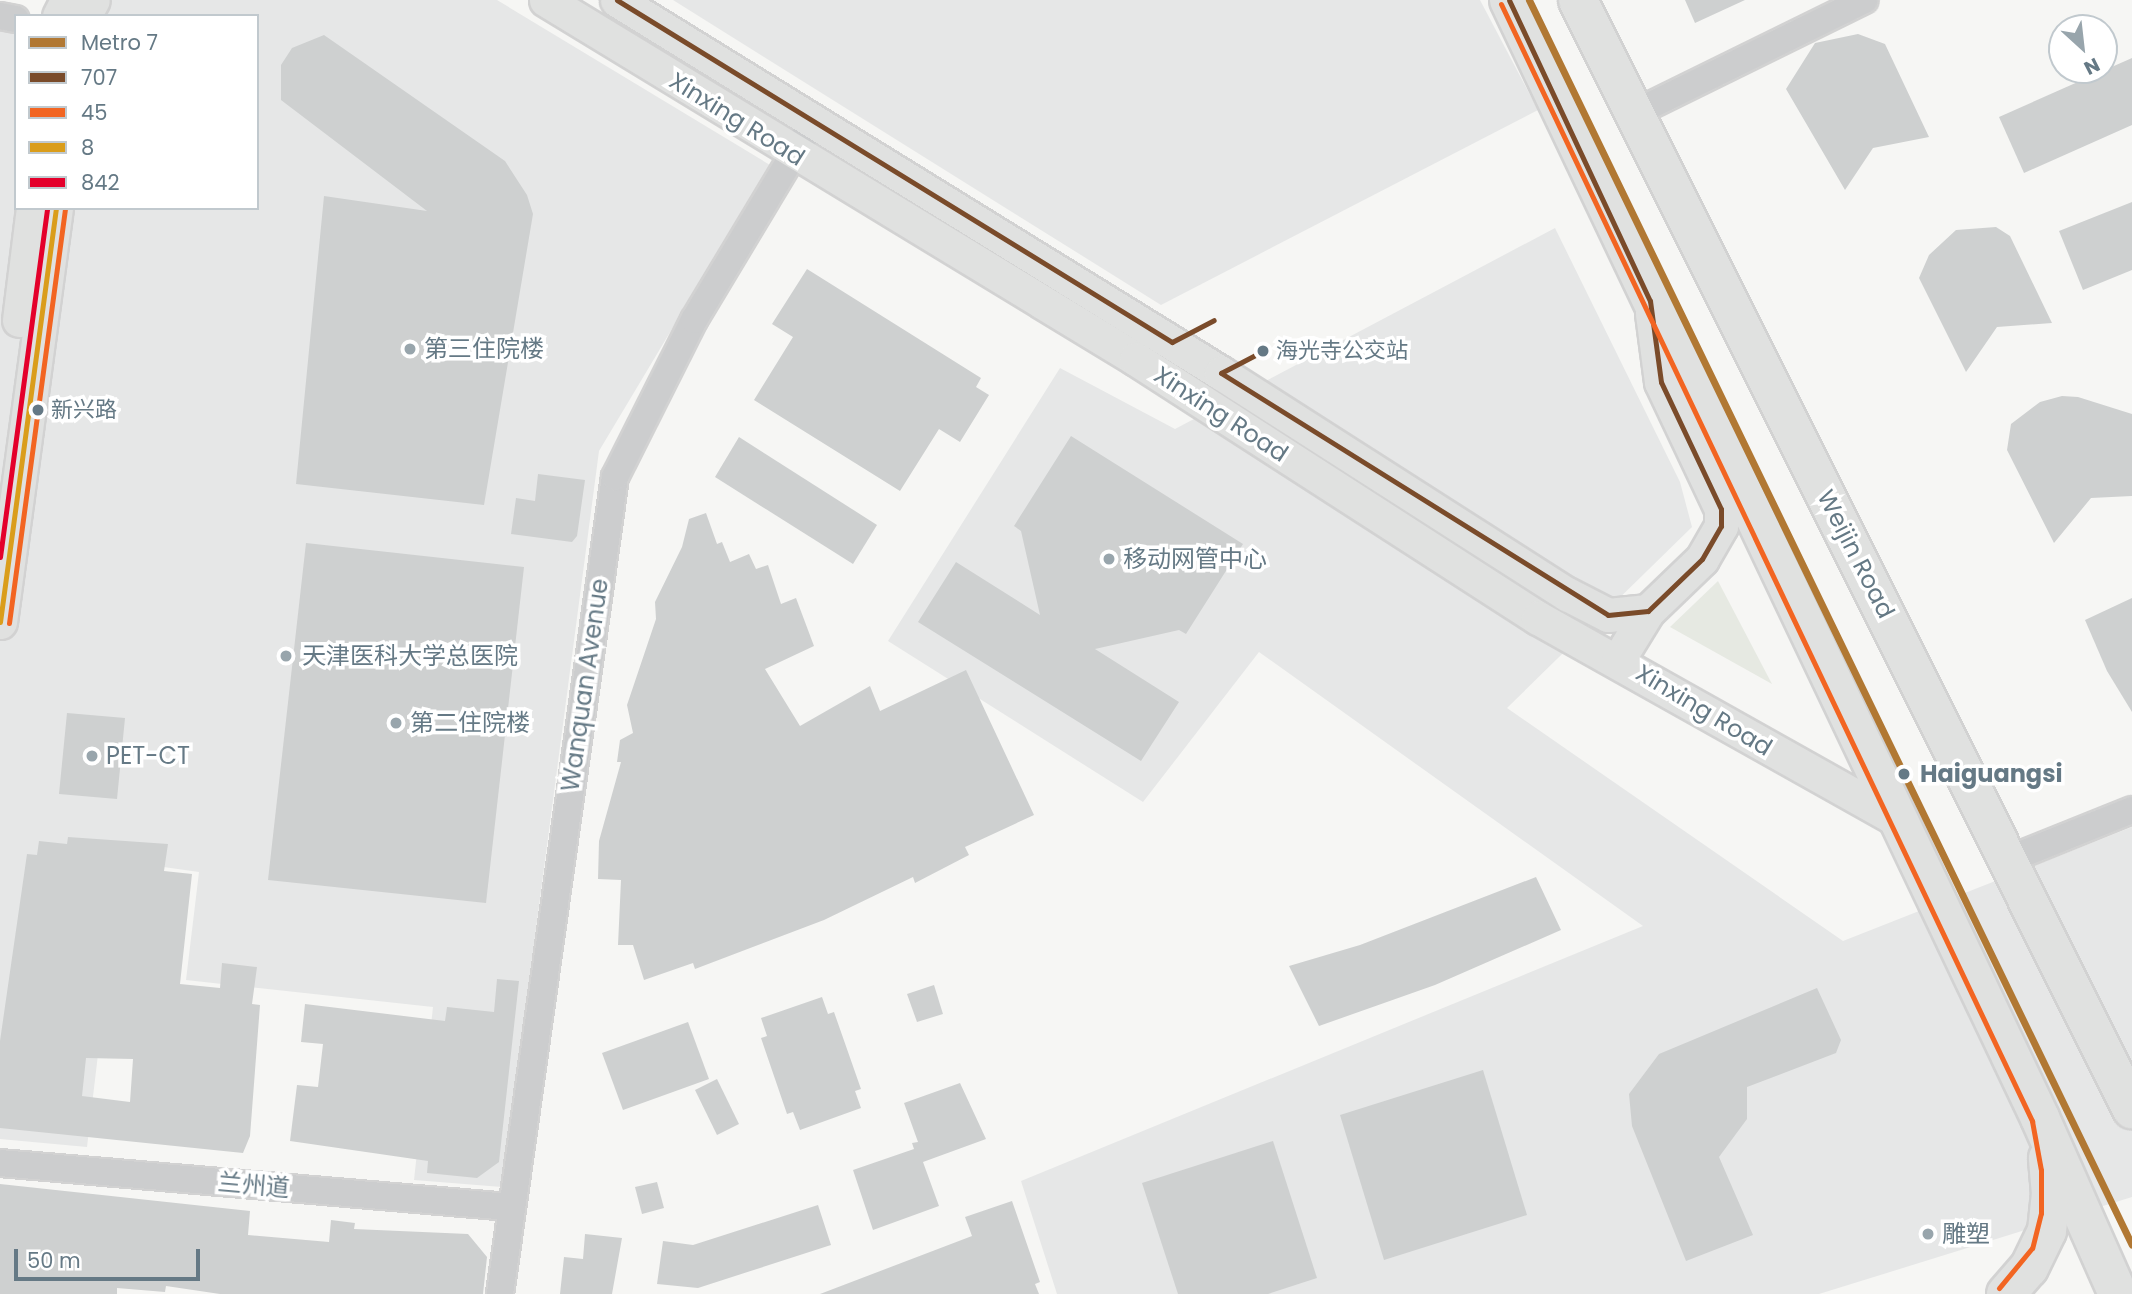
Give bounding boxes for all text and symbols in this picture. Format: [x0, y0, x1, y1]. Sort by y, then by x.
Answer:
legend [14, 14, 259, 210]
north arrow [2048, 14, 2118, 84]
text: Metro 7 [81, 28, 158, 57]
text: N [2079, 51, 2104, 82]
text: 707 [81, 63, 117, 92]
street label: Xinxing Road [664, 66, 810, 172]
text: 45 [81, 98, 107, 127]
text: 8 [81, 133, 94, 162]
text: 842 [81, 168, 120, 197]
place label: 第三住院楼 [424, 335, 544, 363]
place label: 海光寺公交站 [1276, 338, 1408, 364]
marker: 第三住院楼 [402, 341, 418, 357]
marker: 海光寺公交站 [1256, 344, 1270, 358]
street label: Xinxing Road [1149, 360, 1293, 468]
place label: 新兴路 [51, 397, 117, 423]
marker: 新兴路 [31, 403, 45, 417]
street label: Weijin Road [1811, 485, 1901, 623]
place label: 移动网管中心 [1123, 545, 1267, 573]
marker: 移动网管中心 [1101, 551, 1117, 567]
street label: Wanquan Avenue [556, 577, 614, 793]
place label: 天津医科大学总医院 [302, 642, 518, 670]
marker: 天津医科大学总医院 [276, 646, 296, 666]
street label: Xinxing Road [1631, 658, 1777, 762]
place label: 第二住院楼 [410, 709, 530, 737]
marker: 第二住院楼 [388, 715, 404, 731]
place label: PET-CT [106, 742, 190, 770]
marker: PET-CT [84, 748, 100, 764]
place label: Haiguangsi [1920, 760, 2063, 788]
marker: Haiguangsi [1894, 764, 1914, 784]
street label: 兰州道 [217, 1168, 291, 1202]
place label: 雕塑 [1942, 1220, 1990, 1248]
marker: 雕塑 [1920, 1226, 1936, 1242]
scale bar [18, 1234, 203, 1278]
text: 50 m [27, 1246, 81, 1275]

